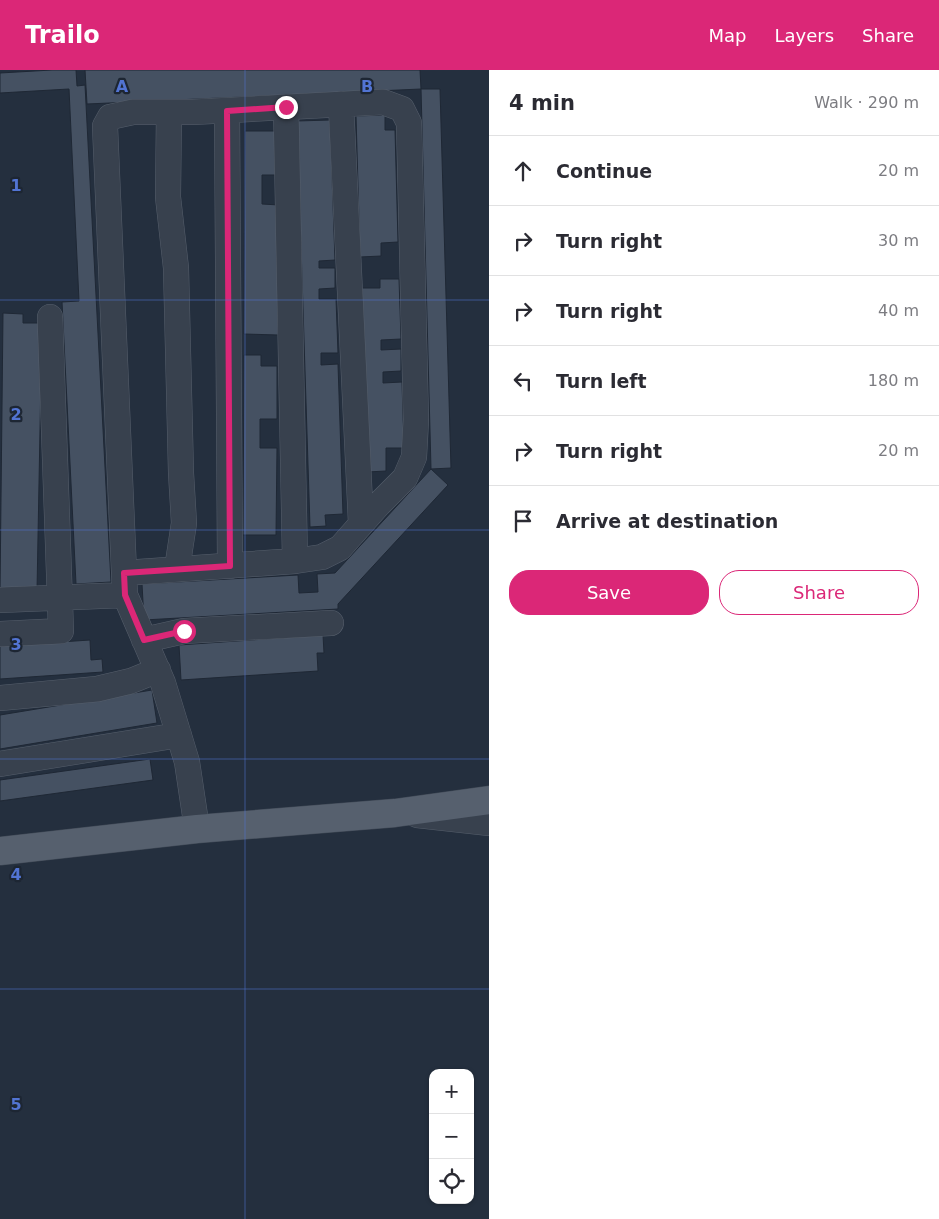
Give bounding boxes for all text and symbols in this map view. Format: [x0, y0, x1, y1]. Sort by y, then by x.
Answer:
text: Trailo [25, 21, 100, 49]
text: Map [708, 25, 746, 46]
text: Layers [774, 25, 834, 46]
text: Share [862, 25, 914, 46]
text: A [116, 77, 129, 96]
text: B [361, 77, 373, 96]
text: 4 min [509, 91, 575, 115]
text: Walk · 290 m [814, 93, 919, 112]
route end [275, 96, 298, 119]
icon: ahead [509, 157, 537, 185]
text: Continue [556, 160, 652, 182]
text: 20 m [878, 161, 919, 180]
text: 1 [10, 176, 22, 195]
icon: right [509, 227, 537, 255]
text: Turn right [556, 230, 662, 252]
text: 30 m [878, 231, 919, 250]
icon: right [509, 297, 537, 325]
text: Turn right [556, 300, 662, 322]
text: 40 m [878, 301, 919, 320]
icon: left [509, 367, 537, 395]
text: Turn left [556, 370, 647, 392]
text: 180 m [868, 371, 919, 390]
text: 2 [10, 405, 22, 424]
icon: right [509, 437, 537, 465]
text: Turn right [556, 440, 662, 462]
text: 20 m [878, 441, 919, 460]
icon: arrive [509, 507, 537, 535]
text: Arrive at destination [556, 510, 778, 532]
button: Save [509, 570, 709, 615]
button: Share [719, 570, 919, 615]
route start [173, 620, 196, 643]
text: 3 [10, 635, 22, 654]
text: 4 [10, 865, 22, 884]
map controls [429, 1069, 474, 1204]
button: + [429, 1069, 474, 1114]
text: 5 [10, 1095, 22, 1114]
button: − [429, 1114, 474, 1159]
button: locate [429, 1159, 474, 1204]

